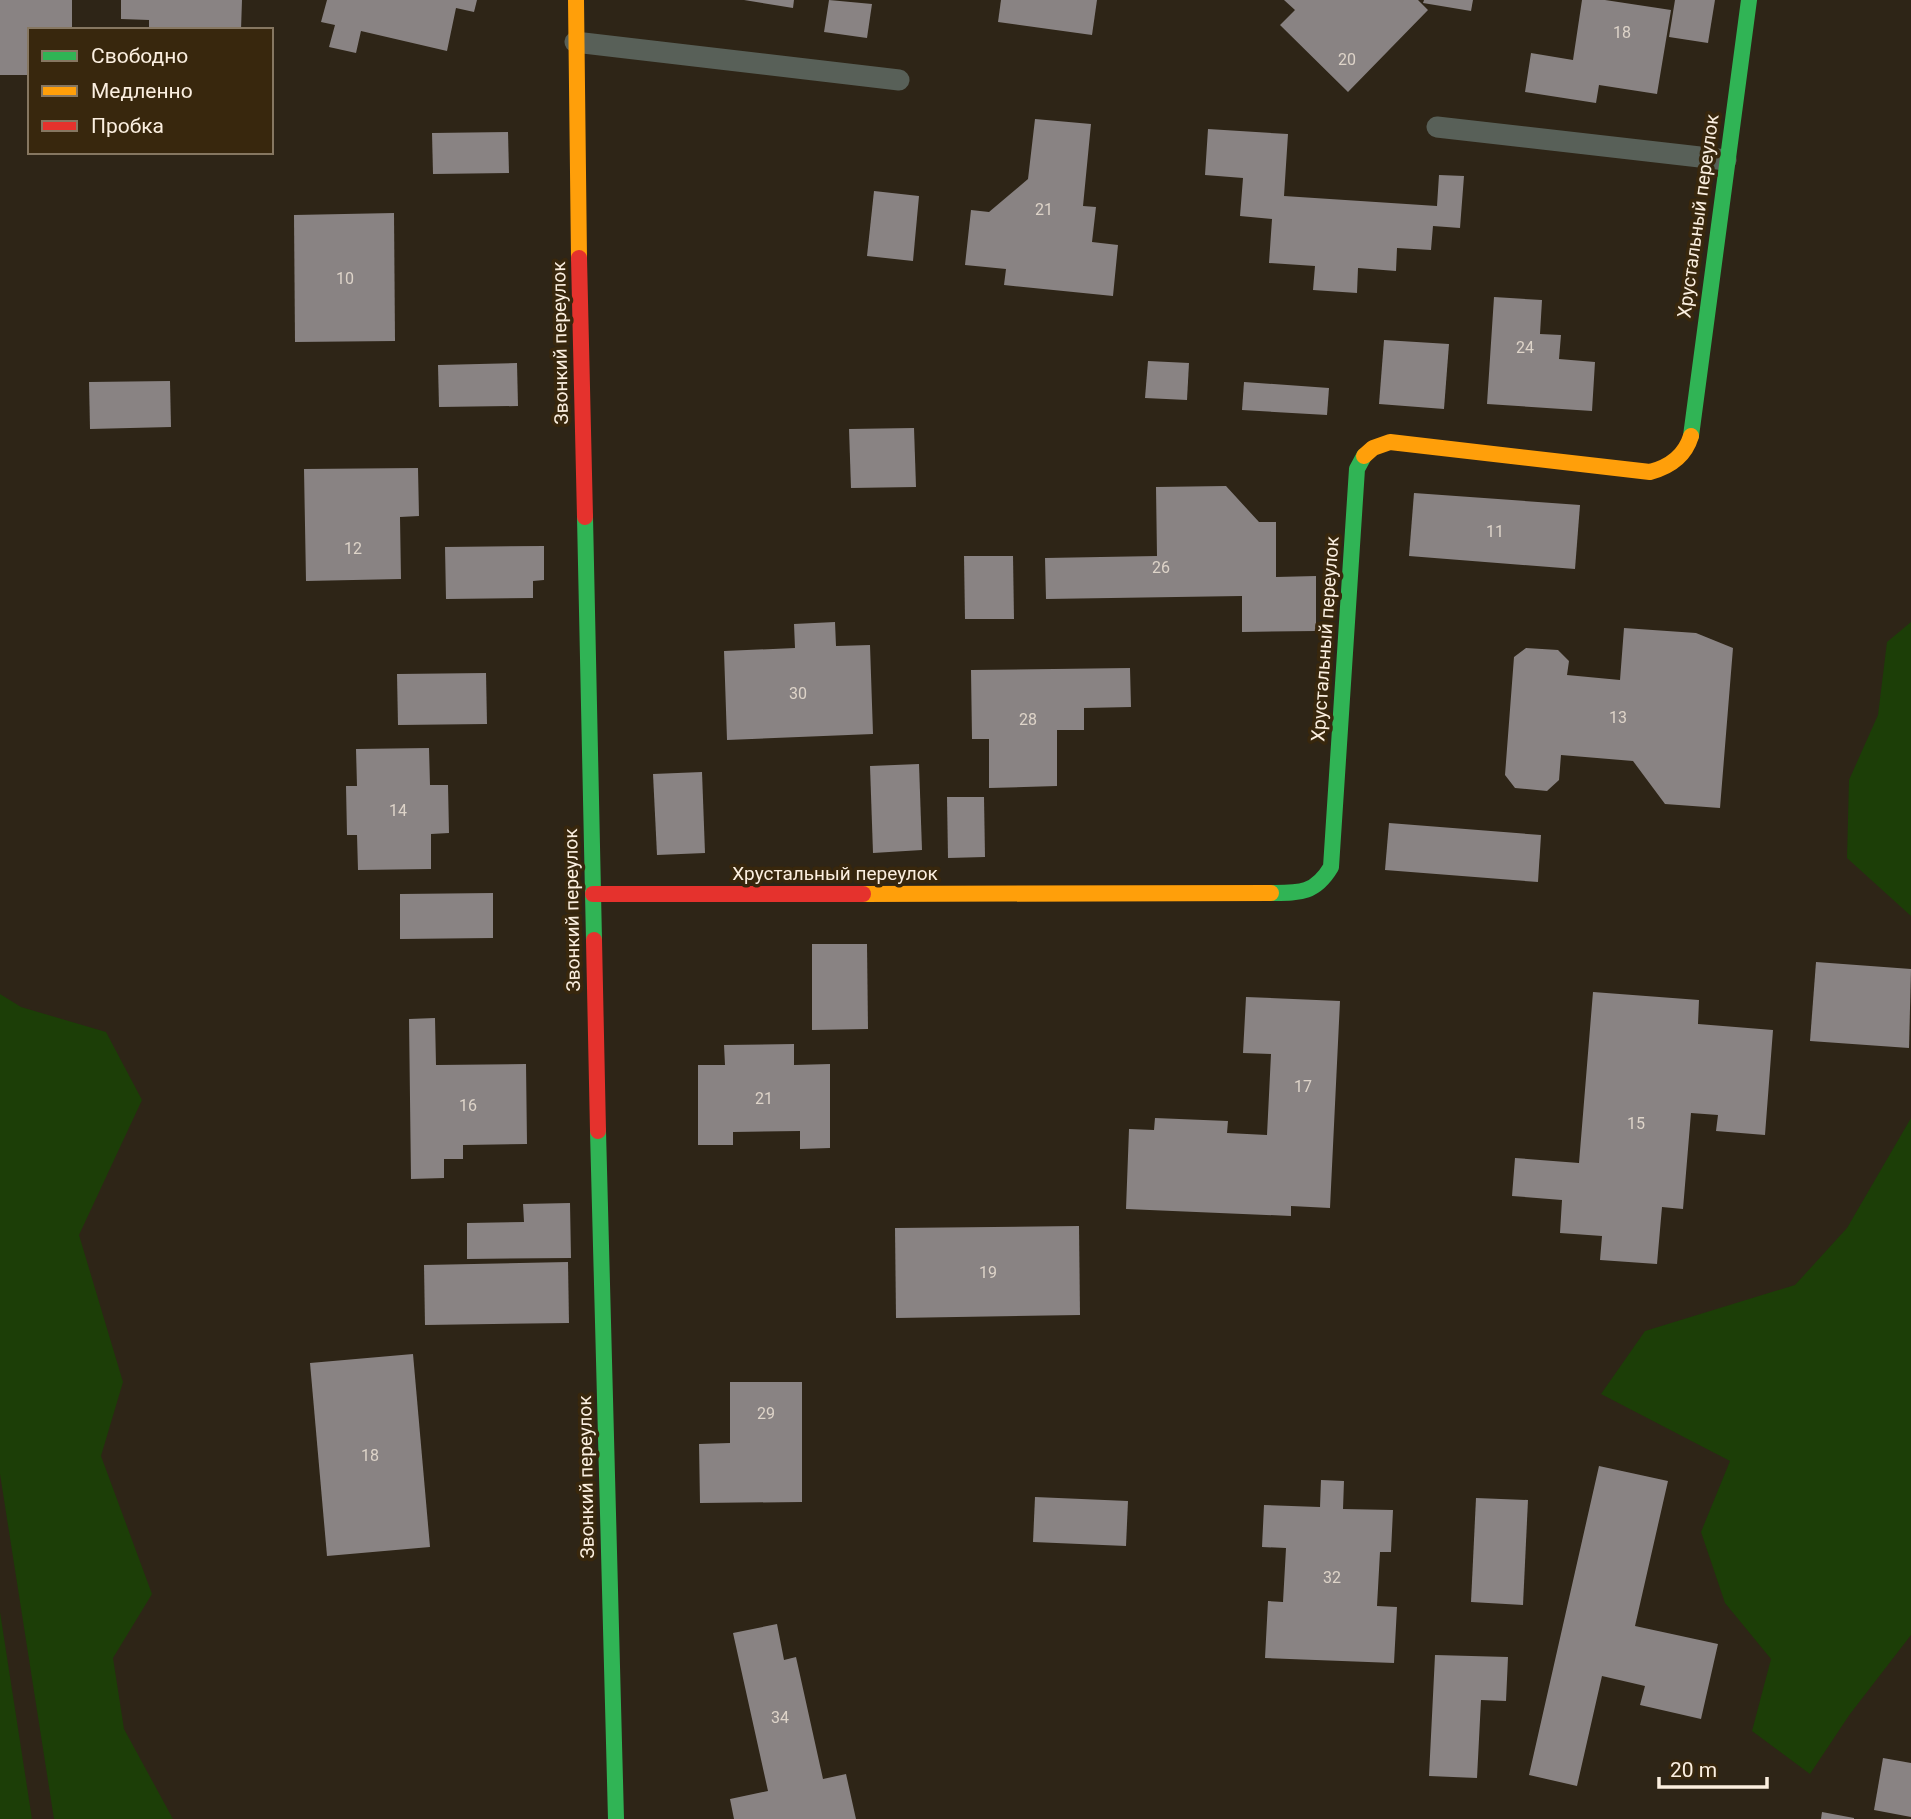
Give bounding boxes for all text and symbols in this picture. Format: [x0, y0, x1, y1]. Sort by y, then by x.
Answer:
house number: 18 [1613, 23, 1631, 42]
legend [28, 28, 273, 154]
text: Свободно [91, 44, 188, 68]
house number: 20 [1338, 50, 1356, 69]
text: Медленно [91, 79, 193, 103]
street label: Хрустальный переулок [1672, 112, 1724, 319]
text: Пробка [91, 114, 164, 138]
house number: 21 [1035, 200, 1053, 219]
street label: Звонкий переулок [547, 260, 573, 425]
house number: 10 [336, 269, 354, 288]
house number: 24 [1516, 338, 1534, 357]
house number: 11 [1486, 522, 1504, 541]
street label: Хрустальный переулок [1306, 535, 1344, 742]
house number: 12 [344, 539, 362, 558]
house number: 26 [1152, 558, 1170, 577]
house number: 30 [789, 684, 807, 703]
house number: 13 [1609, 708, 1627, 727]
house number: 28 [1019, 710, 1037, 729]
house number: 14 [389, 801, 407, 820]
street label: Звонкий переулок [559, 827, 585, 992]
street label: Хрустальный переулок [732, 862, 939, 885]
house number: 17 [1294, 1077, 1312, 1096]
house number: 21 [755, 1089, 773, 1108]
house number: 16 [459, 1096, 477, 1115]
house number: 15 [1627, 1114, 1645, 1133]
house number: 19 [979, 1263, 997, 1282]
street label: Звонкий переулок [573, 1394, 599, 1559]
house number: 29 [757, 1404, 775, 1423]
house number: 18 [361, 1446, 379, 1465]
house number: 32 [1323, 1568, 1341, 1587]
house number: 34 [771, 1708, 789, 1727]
scale bar [1659, 1745, 1768, 1789]
text: 20 m [1670, 1758, 1717, 1782]

